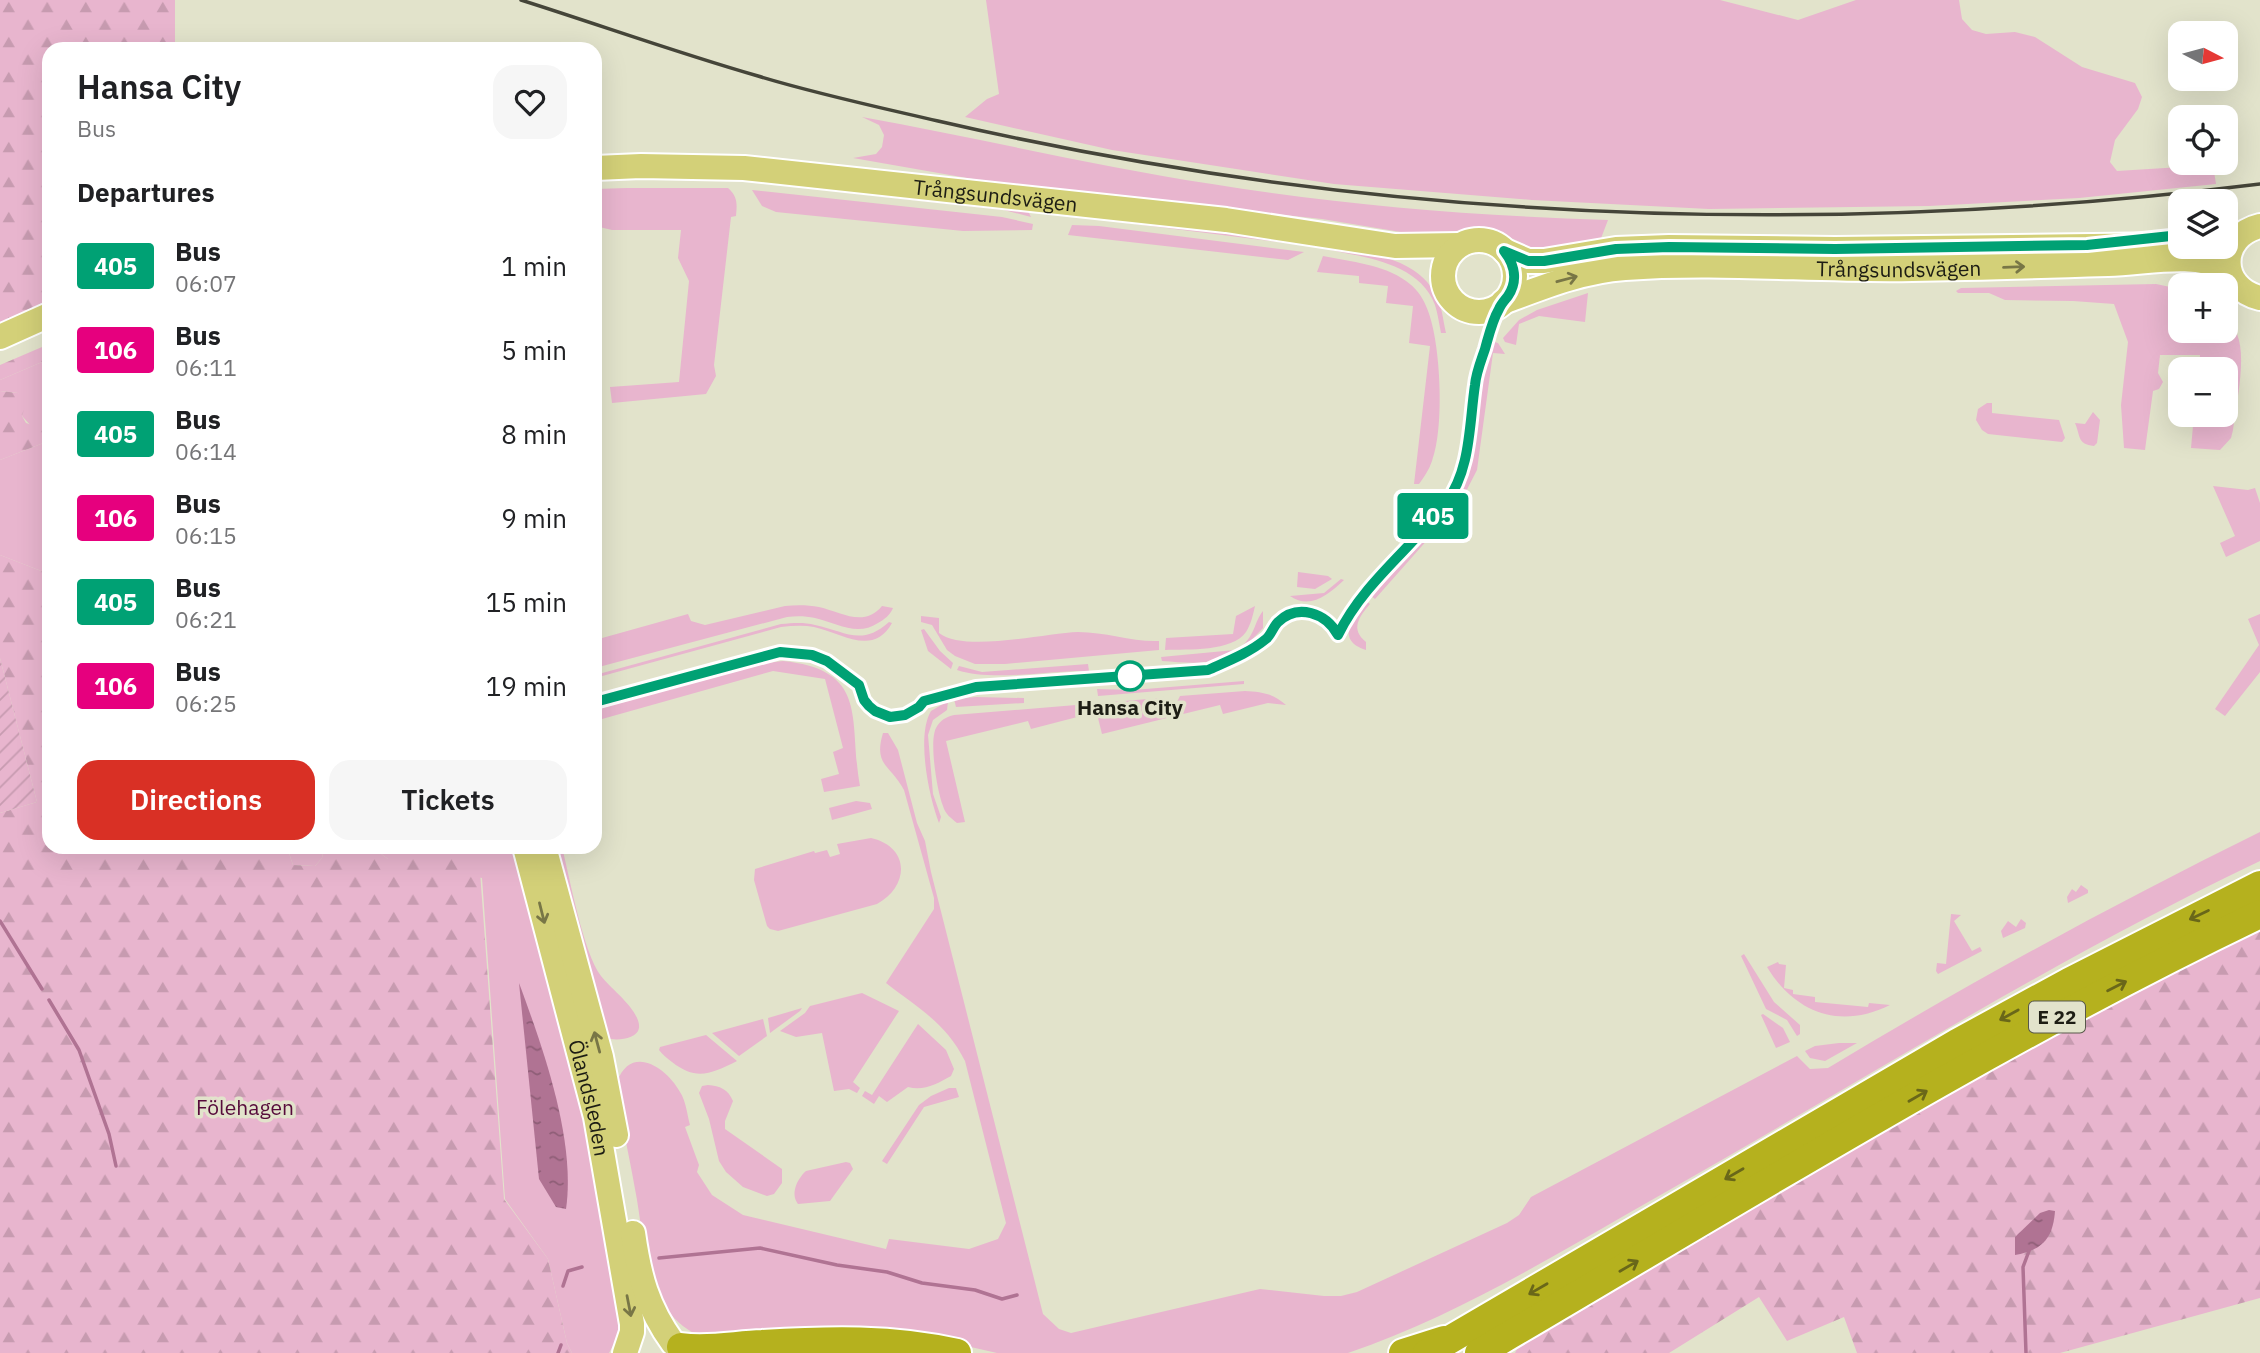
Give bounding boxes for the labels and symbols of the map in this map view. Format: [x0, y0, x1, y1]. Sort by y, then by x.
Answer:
north arrow [2168, 21, 2238, 91]
street label: Trångsundsvägen [912, 172, 1079, 218]
street label: Trångsundsvägen [1816, 254, 1982, 283]
one-way arrow [2002, 260, 2025, 273]
one-way arrow [1556, 272, 1578, 285]
line badge: 405 [1393, 493, 1473, 539]
marker: Hansa City [1115, 661, 1145, 691]
place label: Hansa City [1077, 693, 1184, 721]
one-way arrow [536, 901, 549, 924]
one-way arrow [2189, 909, 2210, 923]
one-way arrow [2106, 978, 2127, 992]
road number: E 22 [2029, 1001, 2085, 1032]
one-way arrow [1999, 1009, 2020, 1022]
one-way arrow [590, 1031, 603, 1054]
street label: Ölandsleden [562, 1036, 617, 1158]
one-way arrow [1908, 1089, 1928, 1103]
park label: Fölehagen [196, 1093, 294, 1121]
one-way arrow [1724, 1167, 1744, 1181]
one-way arrow [1618, 1259, 1639, 1272]
one-way arrow [1528, 1282, 1548, 1296]
one-way arrow [622, 1294, 636, 1317]

